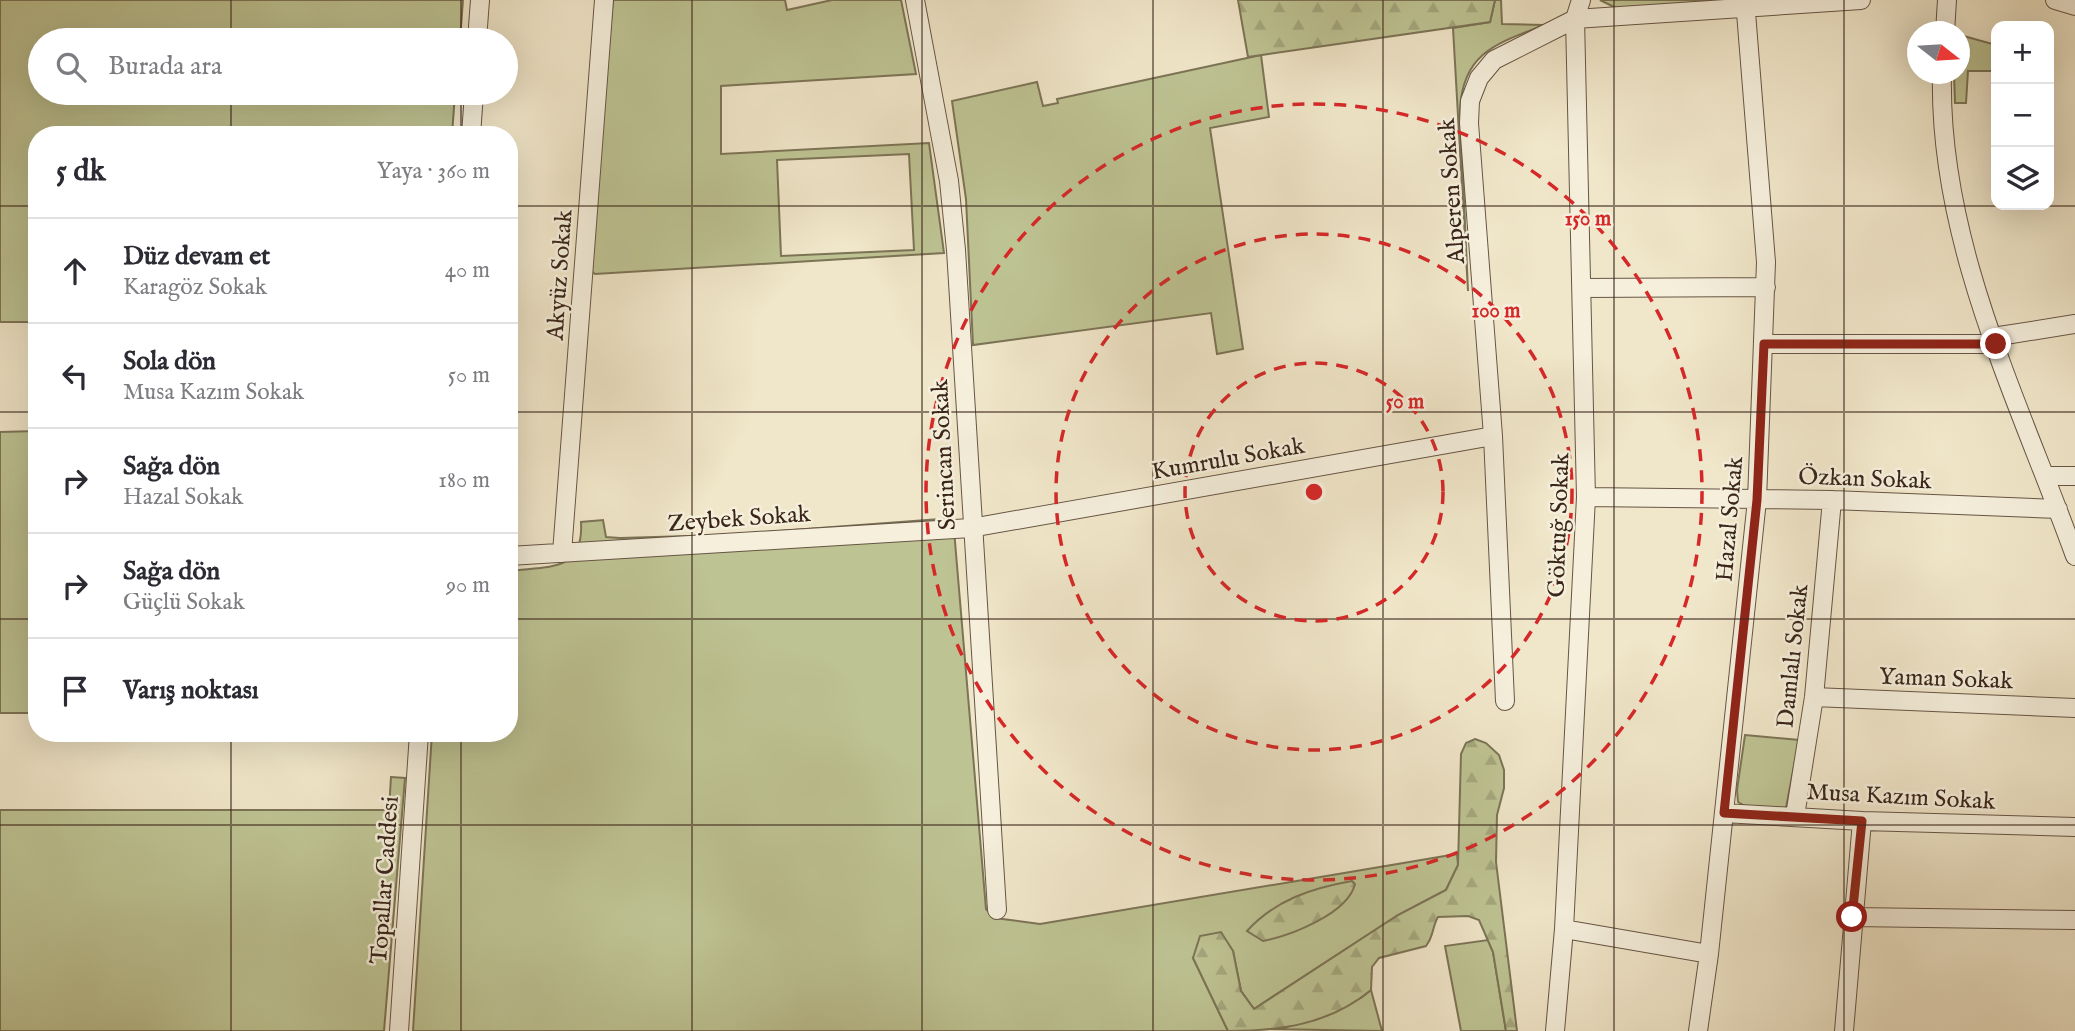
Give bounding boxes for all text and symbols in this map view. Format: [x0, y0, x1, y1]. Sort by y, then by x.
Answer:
north arrow [1907, 21, 1970, 84]
map controls [1991, 21, 2054, 210]
button: + [1991, 21, 2054, 84]
search box [28, 28, 518, 105]
icon: search [52, 48, 90, 86]
text: Burada ara [108, 50, 222, 83]
button: − [1991, 84, 2054, 147]
street label: Alperen Sokak [1432, 117, 1473, 266]
button: layers [1991, 147, 2054, 210]
text: 5 dk [56, 153, 105, 191]
text: Yaya · 360 m [377, 157, 490, 186]
text: 150 m [1565, 206, 1612, 233]
street label: Akyüz Sokak [540, 209, 581, 342]
text: Düz devam et [123, 240, 270, 273]
icon: ahead [56, 252, 94, 290]
text: 40 m [445, 256, 490, 285]
text: Karagöz Sokak [123, 273, 267, 302]
text: 100 m [1471, 298, 1521, 325]
route end [1980, 328, 2011, 359]
text: Sola dön [123, 345, 216, 378]
icon: left [56, 357, 94, 395]
text: 50 m [448, 361, 490, 390]
text: Musa Kazım Sokak [123, 378, 304, 407]
street label: Serincan Sokak [925, 378, 964, 531]
text: 50 m [1386, 389, 1425, 416]
street label: Kumrulu Sokak [1149, 431, 1307, 488]
text: Sağa dön [123, 450, 220, 483]
street label: Göktuğ Sokak [1541, 452, 1578, 598]
street label: Hazal Sokak [1710, 455, 1751, 583]
icon: right [56, 462, 94, 500]
street label: Özkan Sokak [1798, 462, 1932, 497]
text: 180 m [438, 466, 490, 495]
centre of rings [1302, 480, 1326, 504]
text: Hazal Sokak [123, 483, 243, 512]
street label: Zeybek Sokak [667, 499, 812, 540]
text: Sağa dön [123, 555, 220, 588]
icon: right [56, 567, 94, 605]
text: 90 m [446, 571, 490, 600]
street label: Damlalı Sokak [1771, 583, 1816, 730]
text: Güçlü Sokak [123, 588, 245, 617]
street label: Yaman Sokak [1878, 662, 2014, 697]
icon: arrive [56, 672, 94, 710]
text: Varış noktası [123, 674, 259, 707]
street label: Musa Kazım Sokak [1806, 777, 1996, 818]
street label: Topallar Caddesi [364, 795, 407, 965]
route start [1836, 901, 1867, 932]

